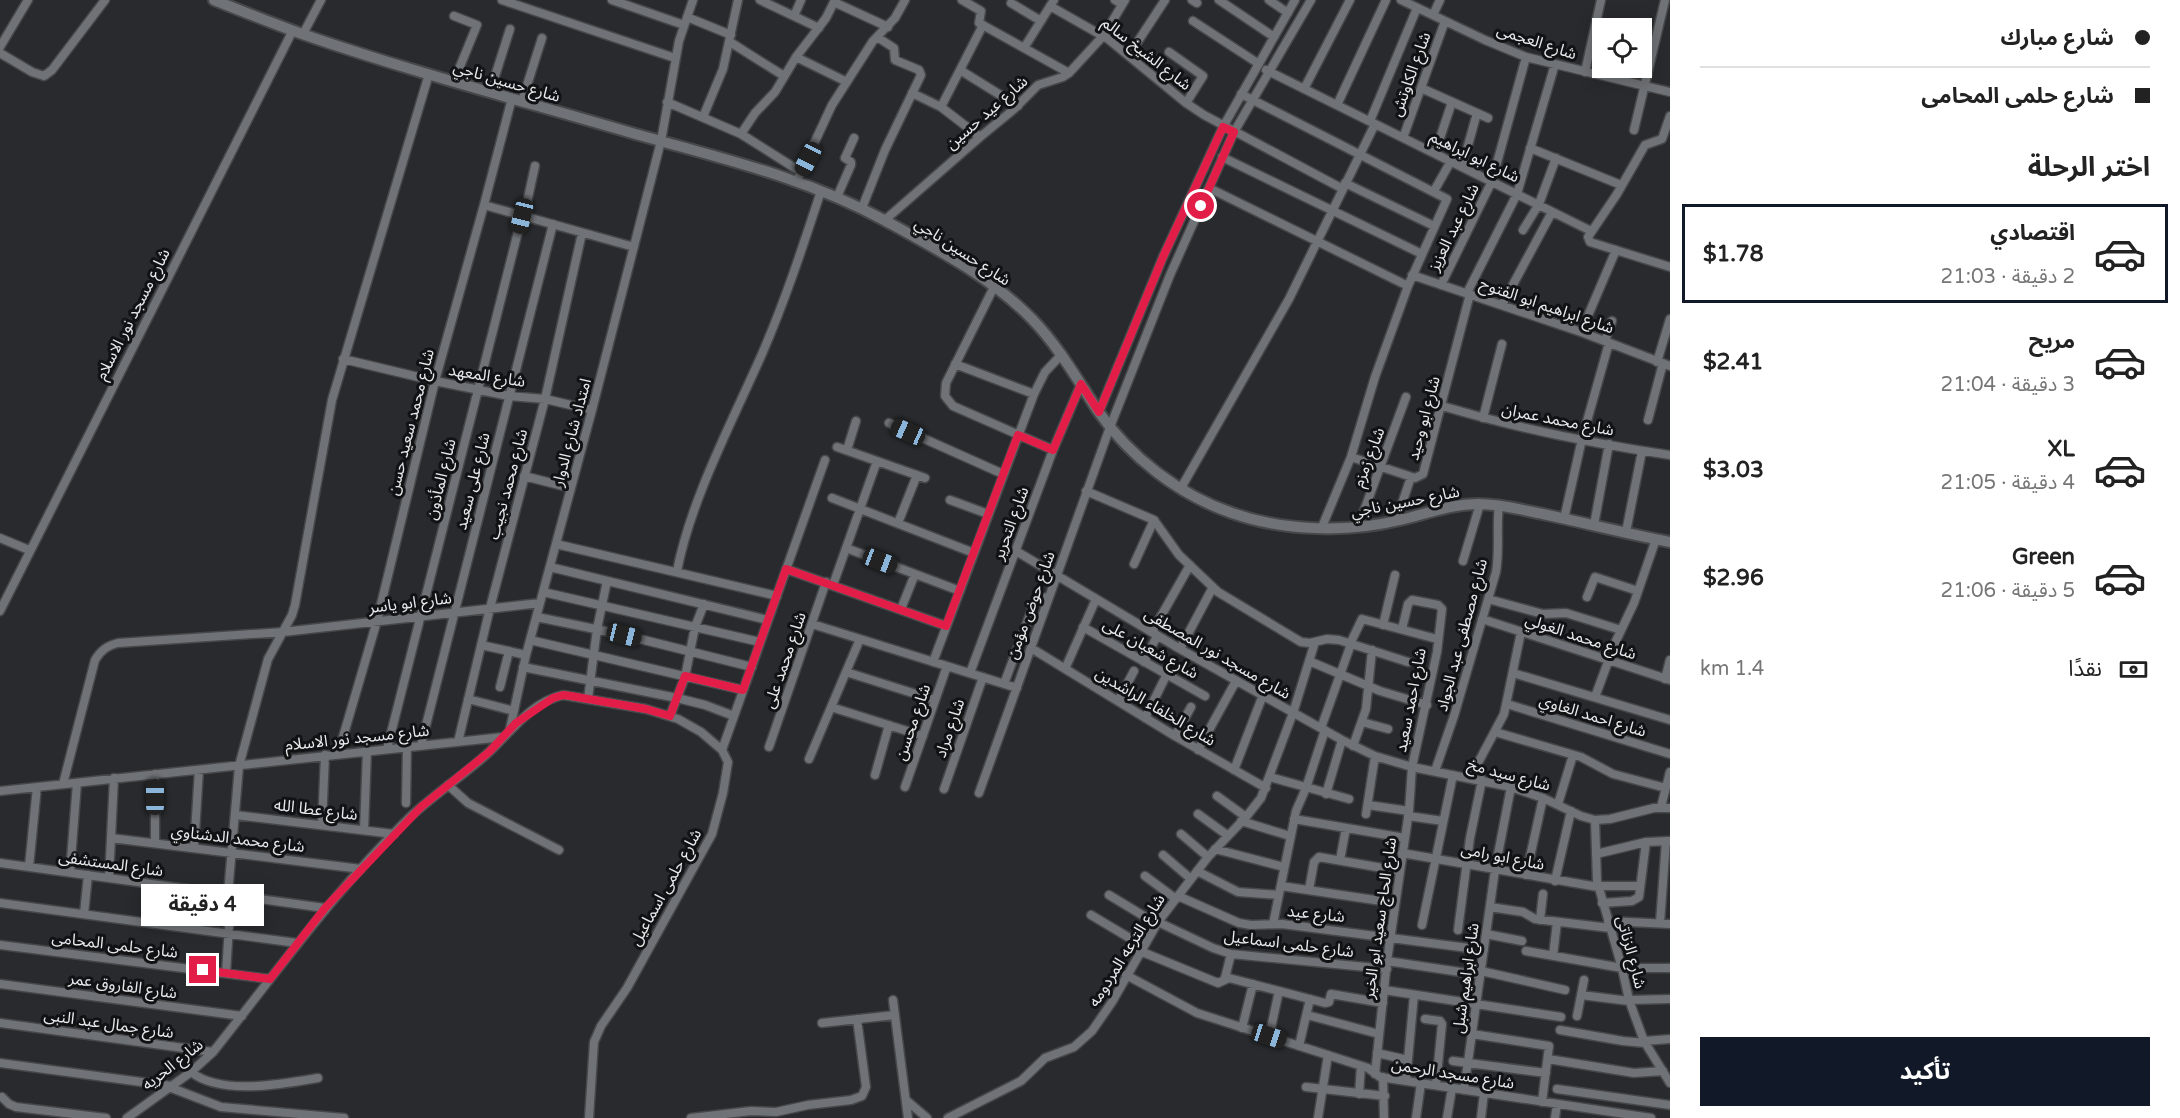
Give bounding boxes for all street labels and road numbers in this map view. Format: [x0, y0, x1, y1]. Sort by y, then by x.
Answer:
street label: شارع الشيخ سالم [1097, 13, 1195, 96]
street label: شارع العجمى [1494, 20, 1579, 66]
street label: شارع الكاوتش [1386, 29, 1437, 120]
street label: شارع حسين ناجي [450, 57, 563, 109]
street label: شارع عيد حسين [941, 72, 1033, 156]
street label: شارع ابو ابراهيم [1426, 127, 1523, 189]
street label: شارع عبد العزيز [1424, 180, 1485, 276]
street label: شارع حسين ناجي [910, 213, 1014, 292]
street label: شارع مسجد نور الاسلام [91, 245, 177, 385]
street label: شارع ابراهيم ابو الفتوح [1476, 274, 1617, 340]
street label: شارع محمد سعيد حسن [383, 347, 441, 498]
street label: شارع المعهد [447, 360, 527, 394]
street label: شارع ابو وحيد [1403, 374, 1447, 463]
street label: امتداد شارع الدوار [548, 376, 598, 490]
street label: شارع محمد عمران [1500, 399, 1616, 443]
street label: شارع زمزم [1348, 425, 1391, 491]
street label: شارع محمد نجيب [484, 427, 534, 542]
street label: شارع على سعيد [451, 431, 497, 532]
street label: شارع المأذون [421, 437, 463, 522]
street label: شارع حسين ناجي [1349, 482, 1462, 524]
street label: شارع التحرير [988, 484, 1035, 564]
street label: شارع حوض مؤمن [1002, 549, 1062, 663]
street label: شارع مصطفى عبد الجواد [1432, 557, 1494, 714]
street label: شارع ابو ياسر [366, 588, 453, 620]
street label: شارع مسجد نور المصطفى [1140, 604, 1294, 706]
street label: شارع محمد على [759, 610, 813, 712]
street label: شارع محمد الغولي [1522, 610, 1639, 666]
street label: شارع شعبان على [1098, 614, 1202, 685]
street label: شارع احمد سعيد [1391, 646, 1433, 754]
street label: شارع الخلفاء الراشدين [1091, 663, 1219, 752]
street label: شارع محسن [891, 682, 937, 764]
street label: شارع احمد الغاوي [1536, 690, 1649, 744]
street label: شارع مراد [931, 696, 971, 761]
street label: شارع مسجد نور الاسلام [284, 720, 431, 758]
street label: شارع سيد مخ [1464, 754, 1553, 798]
street label: شارع عطا الله [273, 795, 359, 827]
street label: شارع محمد الدشناوي [170, 821, 306, 859]
street label: شارع حلمى اسماعيل [625, 825, 708, 950]
street label: شارع الحاج سعيد ابو الخير [1359, 836, 1403, 1001]
street label: شارع ابو رامى [1459, 839, 1546, 877]
street label: شارع المستشفى [57, 847, 164, 883]
street label: شارع الترعه المردومه [1084, 890, 1171, 1012]
street label: شارع عيد [1286, 901, 1346, 929]
street label: شارع الزناتى [1610, 914, 1650, 991]
street label: شارع ابراهيم شبل [1448, 922, 1486, 1035]
street label: شارع حلمى اسماعيل [1223, 926, 1355, 964]
street label: شارع حلمى المحامى [50, 927, 179, 965]
street label: شارع الفاروق عمر [66, 968, 178, 1005]
street label: شارع جمال عبد النبى [42, 1005, 175, 1045]
street label: شارع الحريه [138, 1035, 208, 1096]
street label: شارع مسجد الرحمن [1390, 1054, 1516, 1096]

